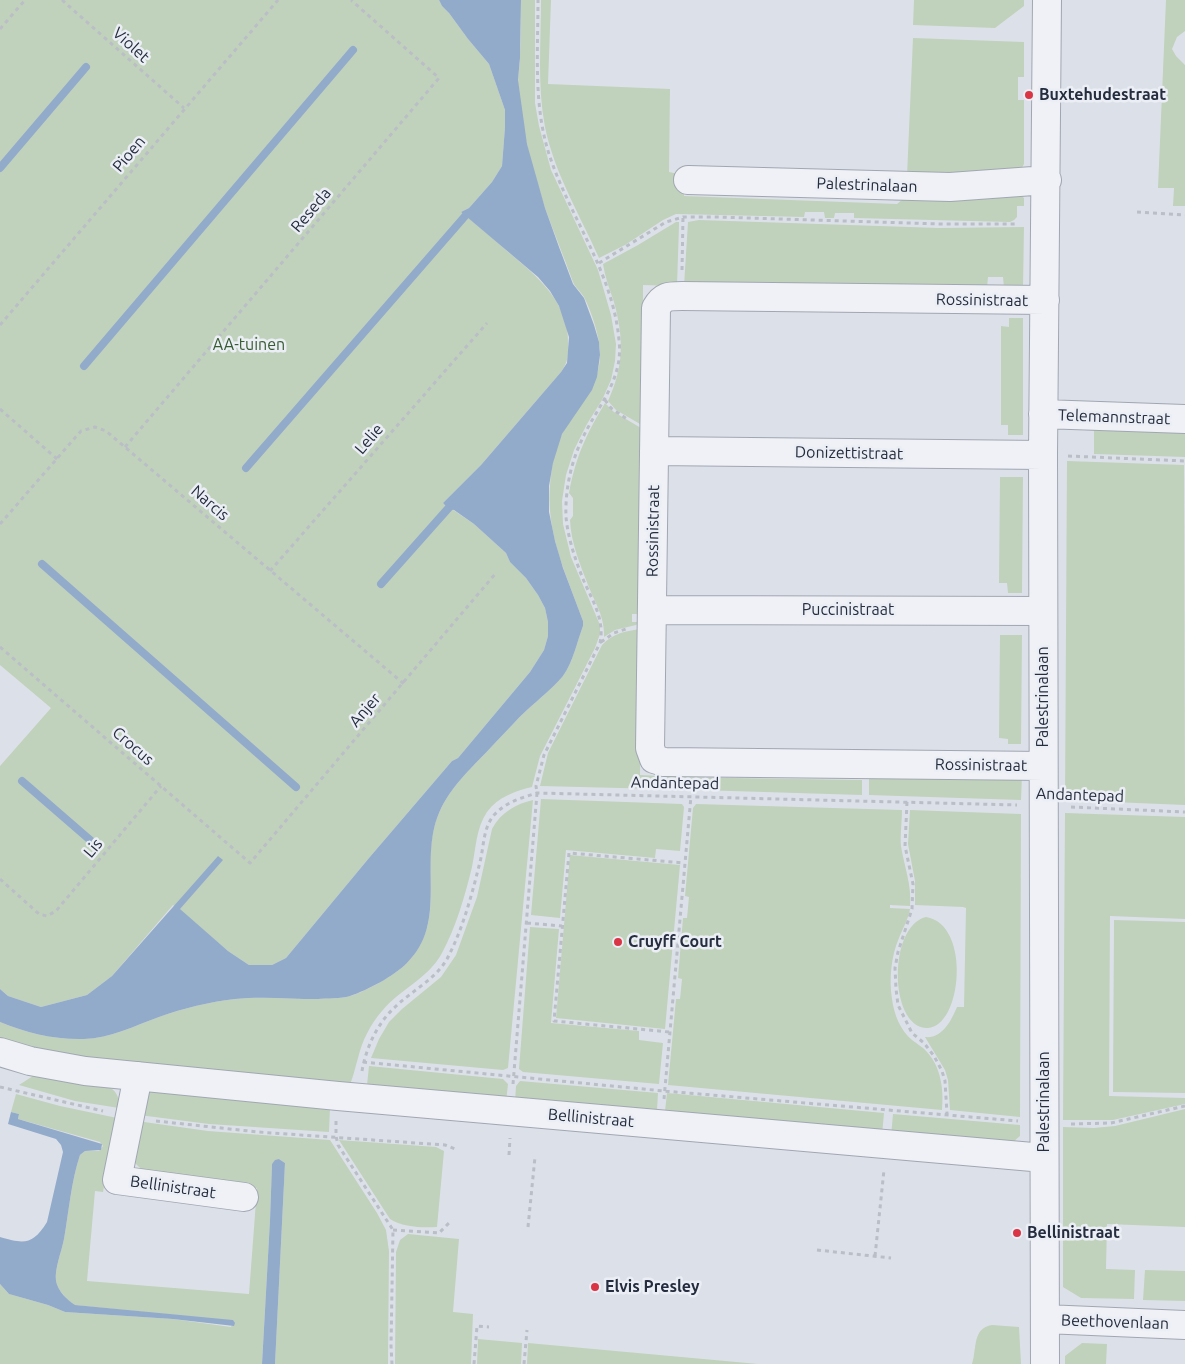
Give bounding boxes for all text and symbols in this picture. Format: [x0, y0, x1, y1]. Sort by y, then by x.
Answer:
street label: Violet [109, 23, 153, 67]
place label: Buxtehudestraat [1039, 85, 1166, 105]
marker: Buxtehudestraat [1023, 89, 1035, 101]
street label: Pioen [109, 132, 149, 176]
street label: Palestrinalaan [816, 174, 918, 196]
street label: Reseda [287, 184, 335, 236]
street label: Rossinistraat [936, 290, 1028, 310]
park label: AA-tuinen [213, 335, 285, 355]
street label: Telemannstraat [1058, 405, 1170, 429]
street label: Lelie [351, 420, 387, 458]
street label: Donizettistraat [795, 442, 903, 464]
street label: Narcis [187, 481, 233, 525]
street label: Rossinistraat [643, 485, 663, 577]
street label: Puccinistraat [802, 600, 894, 620]
street label: Palestrinalaan [1033, 646, 1053, 748]
street label: Anjer [345, 689, 385, 731]
street label: Crocus [108, 723, 158, 769]
street label: Rossinistraat [935, 755, 1027, 775]
street label: Andantepad [631, 773, 719, 793]
street label: Andantepad [1036, 784, 1124, 806]
street label: Lis [80, 835, 106, 861]
place label: Cruyff Court [628, 932, 722, 952]
marker: Cruyff Court [612, 936, 624, 948]
street label: Palestrinalaan [1034, 1051, 1054, 1153]
street label: Bellinistraat [547, 1105, 635, 1131]
street label: Bellinistraat [129, 1171, 217, 1203]
place label: Bellinistraat [1027, 1223, 1120, 1243]
marker: Bellinistraat [1011, 1227, 1023, 1239]
place label: Elvis Presley [605, 1277, 699, 1297]
marker: Elvis Presley [589, 1281, 601, 1293]
street label: Beethovenlaan [1061, 1311, 1169, 1333]

